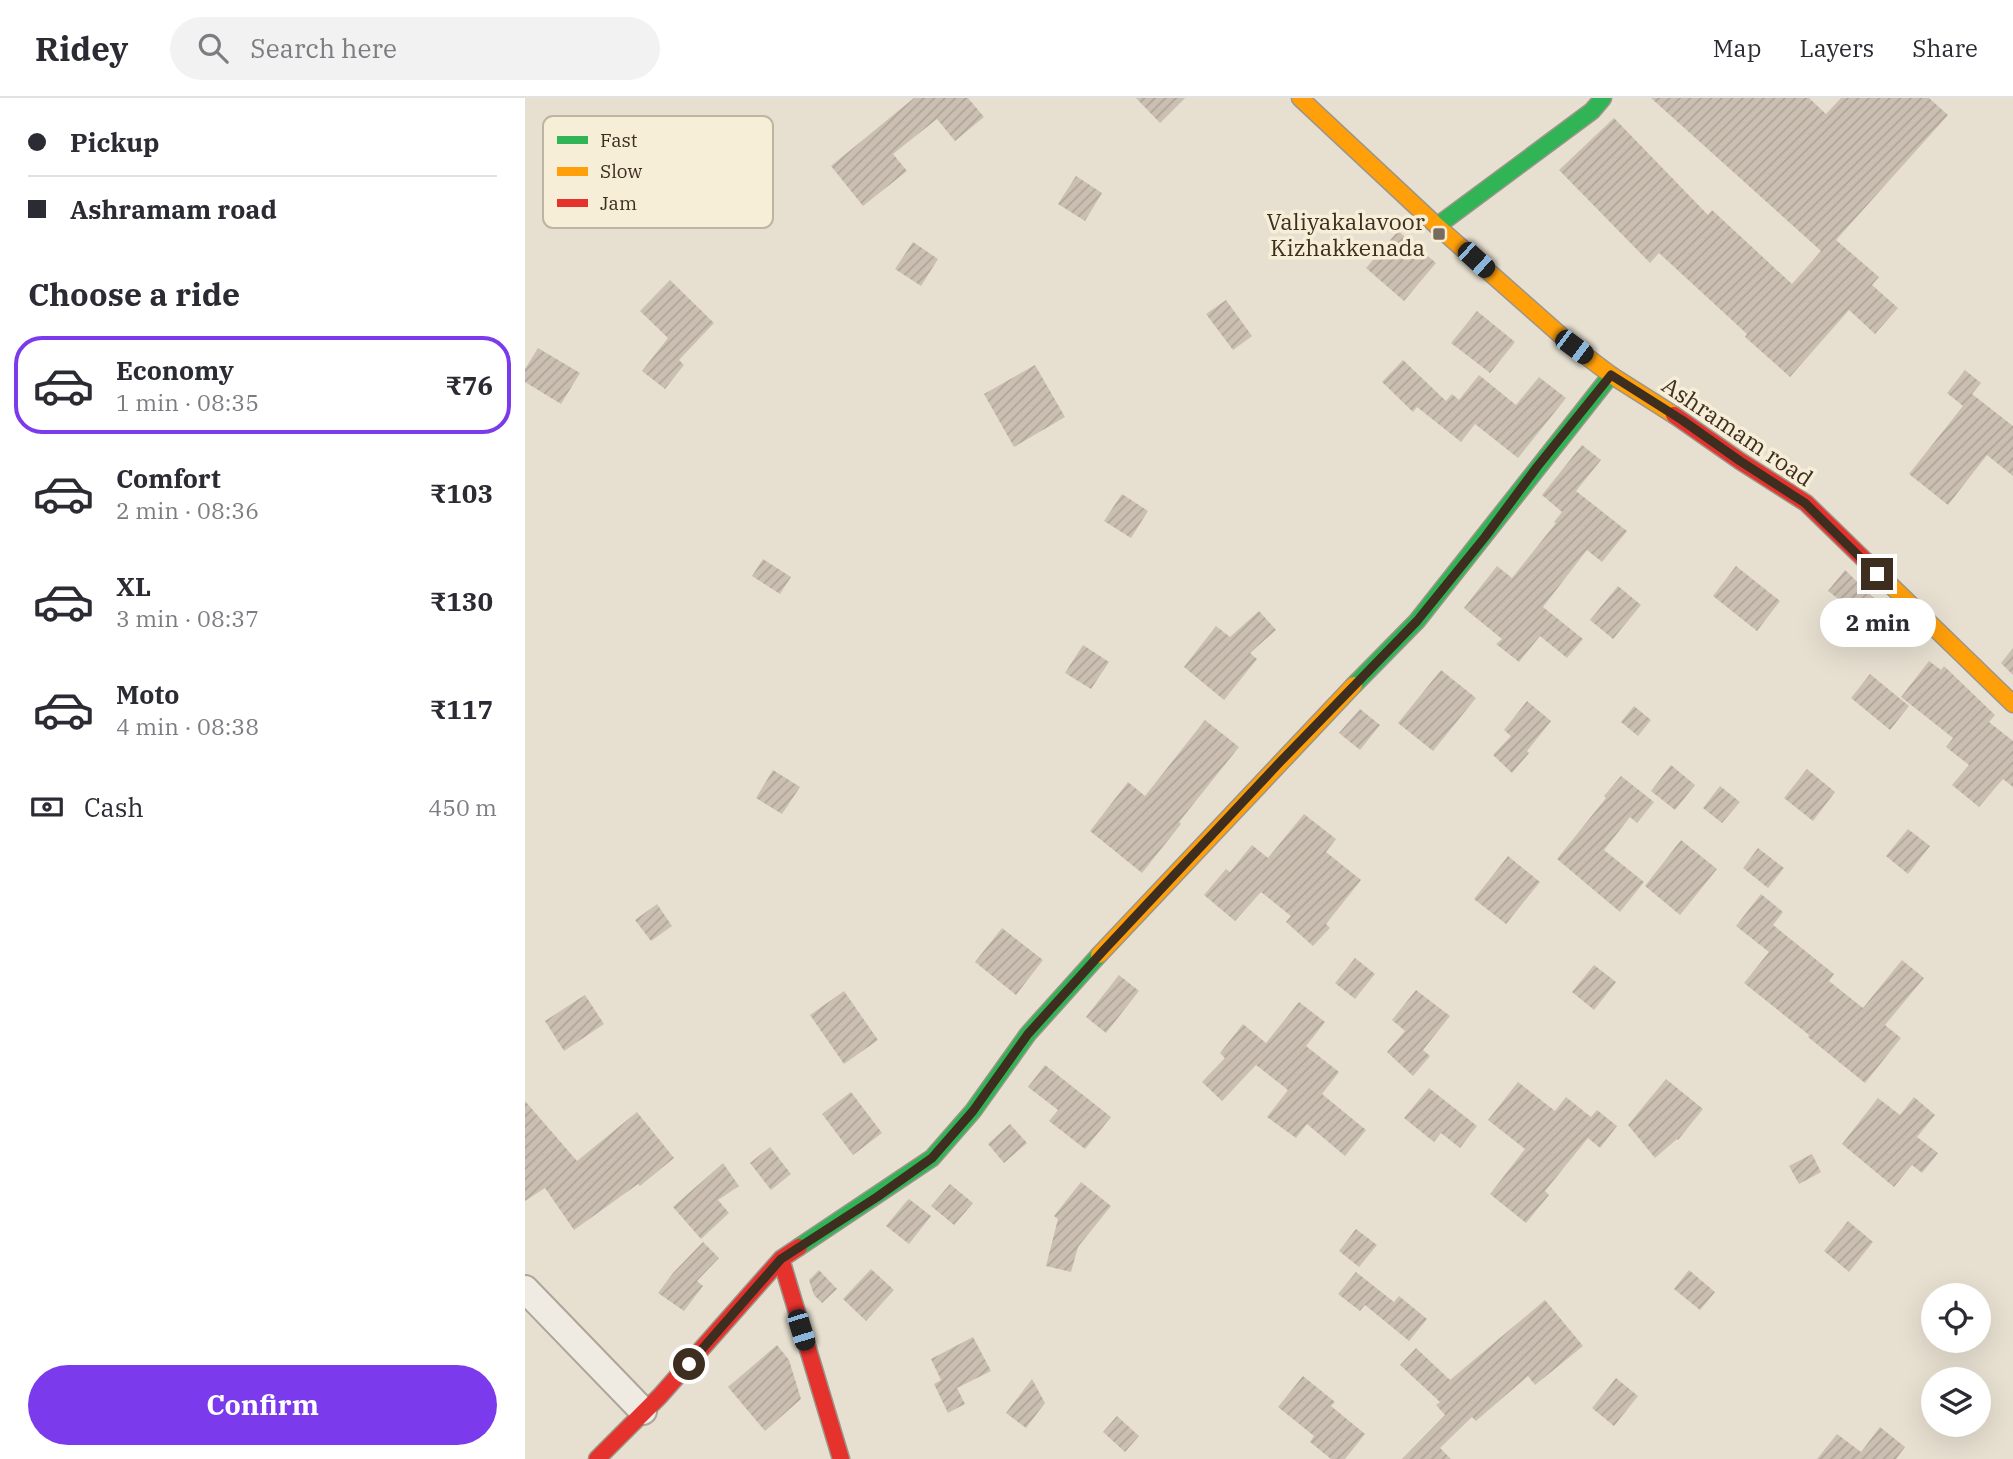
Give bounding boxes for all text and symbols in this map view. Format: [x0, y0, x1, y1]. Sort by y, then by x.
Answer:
search box [170, 17, 660, 80]
text: Ridey [35, 27, 128, 70]
icon: search [194, 29, 232, 67]
text: Search here [250, 31, 397, 65]
text: Map [1713, 32, 1761, 64]
text: Layers [1799, 32, 1874, 64]
text: Share [1912, 32, 1978, 64]
legend [543, 116, 773, 228]
text: Pickup [70, 125, 160, 159]
text: Fast [600, 128, 638, 152]
text: Slow [600, 159, 642, 183]
text: Jam [600, 191, 637, 215]
text: Ashramam road [70, 192, 277, 226]
place label: Valiyakalavoor Kizhakkenada [1266, 206, 1425, 262]
marker: Valiyakalavoor Kizhakkenada [1431, 226, 1447, 242]
car [1454, 238, 1499, 282]
text: Choose a ride [28, 273, 240, 315]
car [1551, 326, 1598, 368]
text: Economy [116, 353, 234, 387]
icon: car [32, 354, 95, 417]
text: ₹76 [445, 368, 493, 402]
street label: Ashramam road [1657, 369, 1819, 493]
text: 1 min · 08:35 [116, 387, 259, 417]
text: Comfort [116, 461, 221, 495]
icon: car [32, 462, 95, 525]
text: ₹103 [430, 476, 493, 510]
text: 2 min · 08:36 [116, 495, 259, 525]
route end [1861, 558, 1893, 590]
text: XL [116, 569, 151, 603]
icon: car [32, 570, 95, 633]
text: ₹130 [430, 584, 493, 618]
callout: 2 min [1819, 598, 1935, 648]
text: 3 min · 08:37 [116, 603, 259, 633]
text: 2 min [1846, 607, 1910, 637]
text: Moto [116, 677, 179, 711]
icon: car [32, 678, 95, 741]
text: ₹117 [430, 692, 493, 726]
text: 4 min · 08:38 [116, 711, 259, 741]
icon: cash [28, 788, 66, 826]
text: Cash [84, 790, 144, 824]
text: 450 m [428, 792, 497, 822]
map controls [1921, 1283, 1991, 1437]
button: locate [1921, 1283, 1991, 1353]
car [785, 1307, 818, 1353]
route start [673, 1348, 705, 1380]
button: Confirm [28, 1365, 497, 1445]
button: layers [1921, 1367, 1991, 1437]

